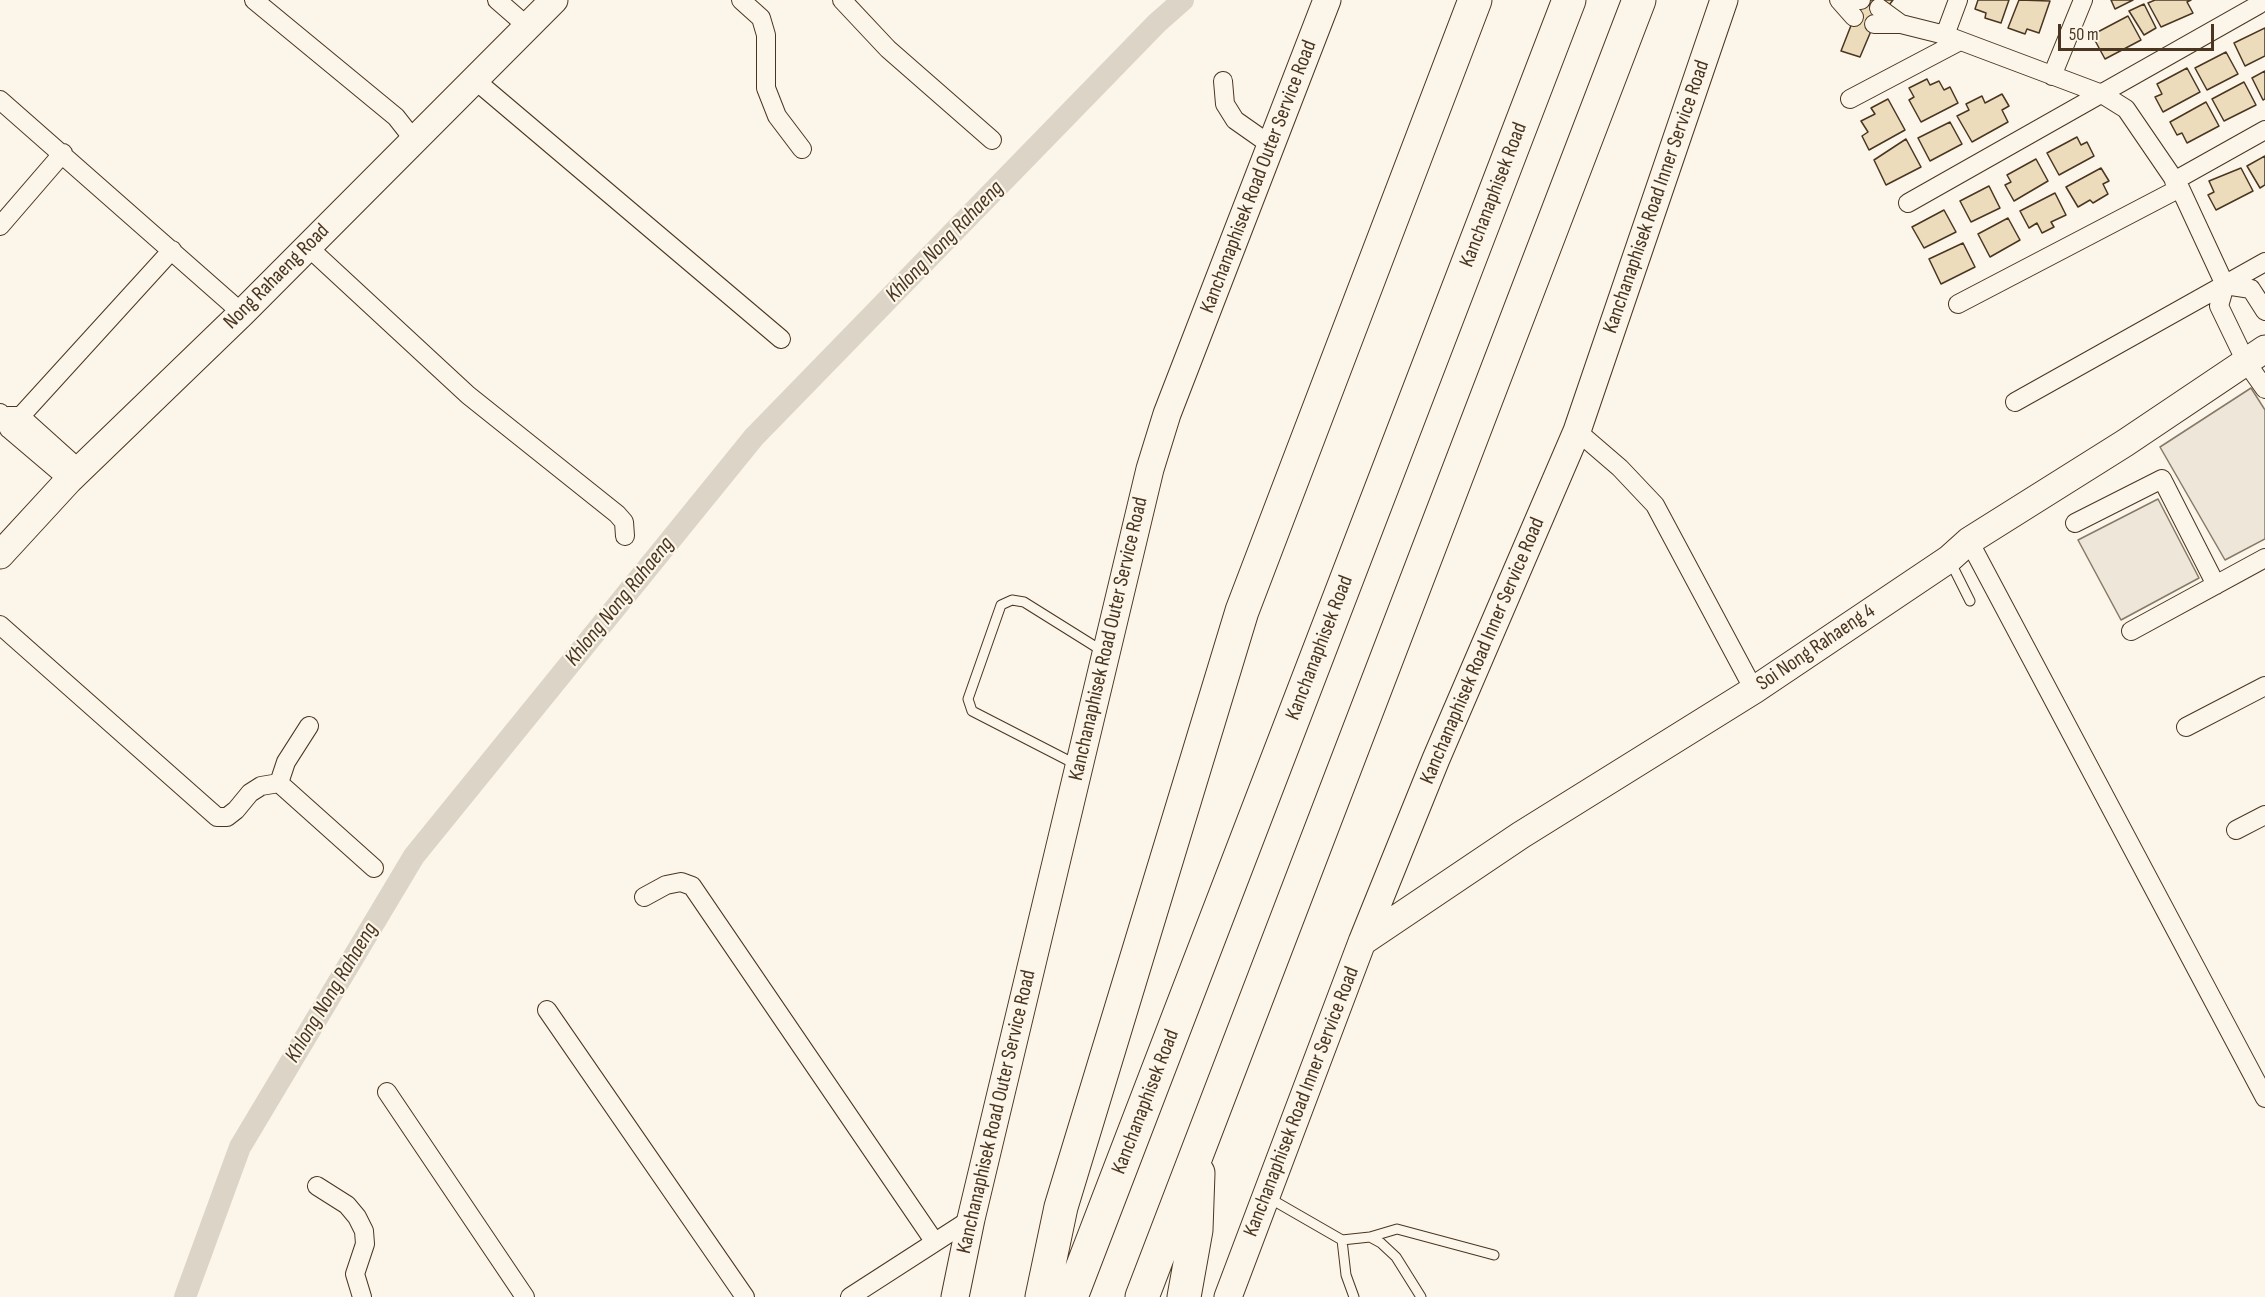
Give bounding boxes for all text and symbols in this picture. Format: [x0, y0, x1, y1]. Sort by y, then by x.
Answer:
scale bar [2061, 12, 2217, 50]
text: 50 m [2069, 24, 2099, 45]
street label: Kanchanaphisek Road Outer Service Road [1195, 37, 1323, 317]
street label: Kanchanaphisek Road Inner Service Road [1598, 57, 1716, 337]
street label: Kanchanaphisek Road [1455, 119, 1533, 271]
water label: Khlong Nong Rahaeng [880, 176, 1010, 308]
street label: Nong Rahaeng Road [219, 219, 335, 335]
street label: Kanchanaphisek Road Outer Service Road [1064, 495, 1154, 783]
street label: Kanchanaphisek Road Inner Service Road [1415, 514, 1551, 788]
water label: Khlong Nong Rahaeng [560, 532, 680, 672]
street label: Kanchanaphisek Road [1281, 572, 1359, 724]
street label: Soi Nong Rahaeng 4 [1752, 599, 1880, 697]
water label: Khlong Nong Rahaeng [280, 918, 384, 1068]
street label: Kanchanaphisek Road Inner Service Road [1239, 964, 1365, 1240]
street label: Kanchanaphisek Road Outer Service Road [952, 968, 1042, 1256]
street label: Kanchanaphisek Road [1107, 1026, 1185, 1178]

